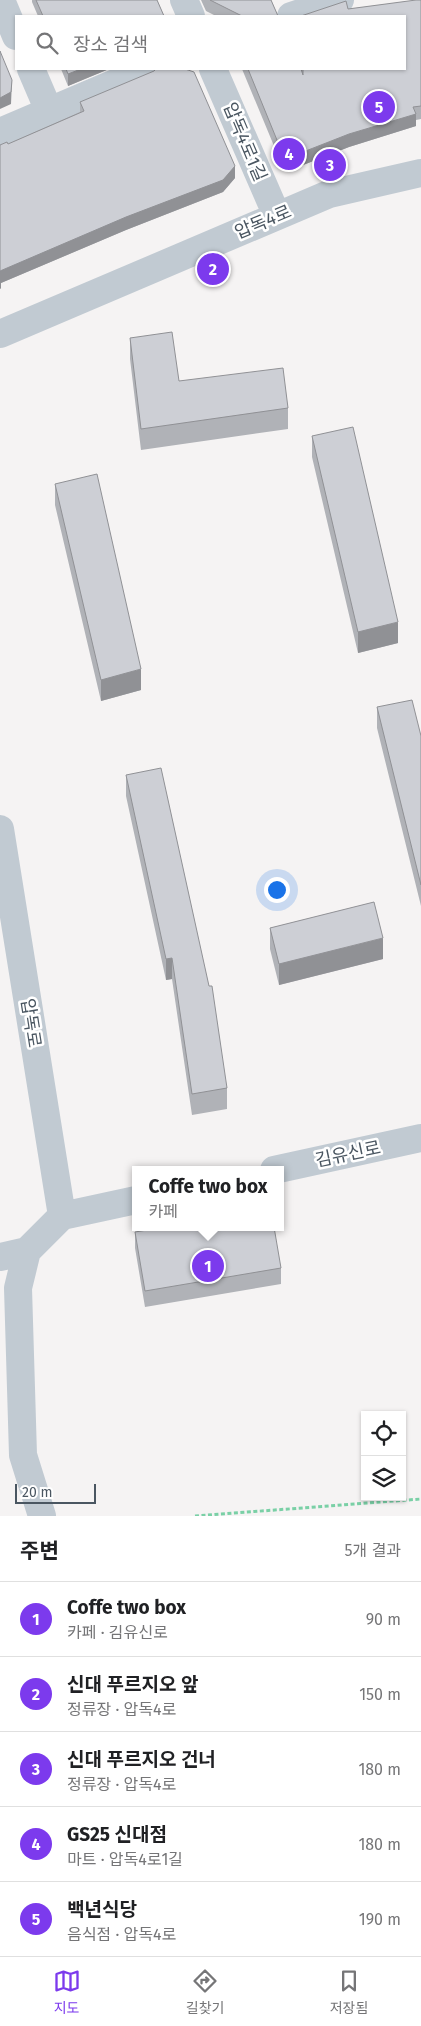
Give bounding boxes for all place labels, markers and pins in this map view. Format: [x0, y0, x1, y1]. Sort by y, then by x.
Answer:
pin: 5 [363, 88, 395, 126]
pin: 4 [273, 135, 305, 173]
pin: 3 [314, 146, 346, 184]
pin: 2 [197, 250, 229, 288]
pin: 1 [192, 1247, 224, 1285]

